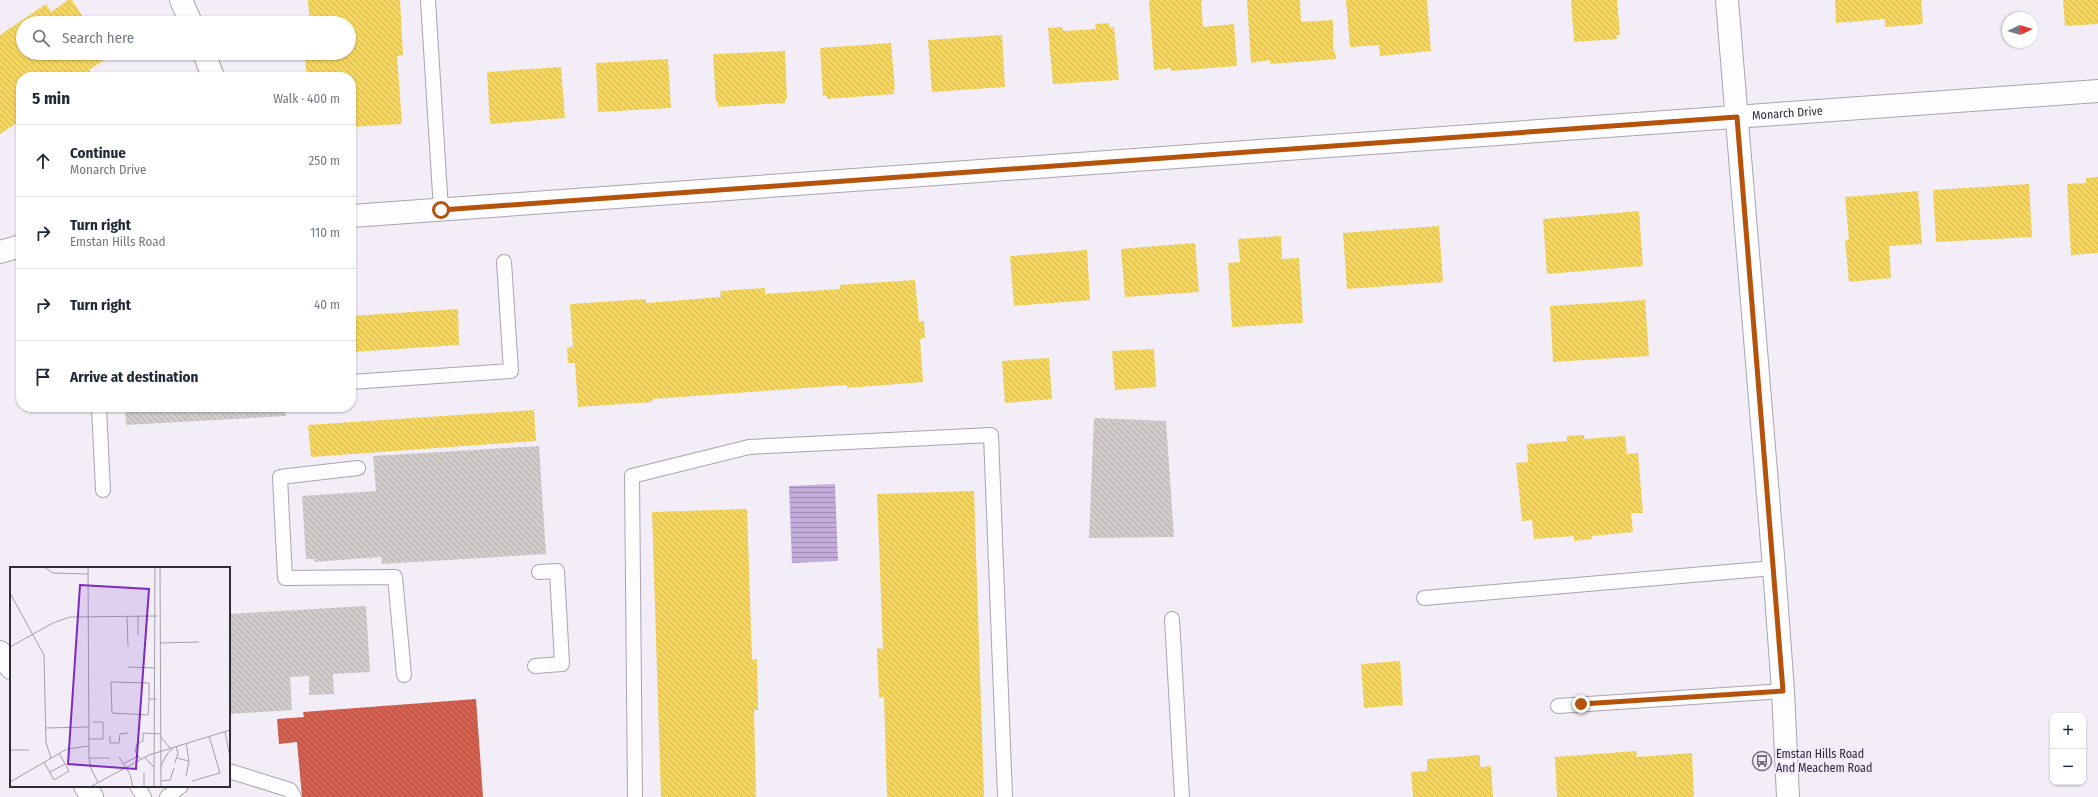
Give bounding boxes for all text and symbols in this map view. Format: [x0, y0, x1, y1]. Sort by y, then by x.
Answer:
north arrow [2002, 12, 2038, 48]
search box [16, 16, 356, 60]
icon: search [30, 27, 52, 49]
text: Search here [62, 29, 134, 47]
text: 5 min [32, 88, 70, 109]
text: Walk · 400 m [273, 91, 340, 106]
street label: Monarch Drive [1752, 104, 1823, 123]
text: Continue [70, 144, 126, 162]
icon: ahead [32, 150, 54, 172]
text: 250 m [308, 153, 340, 168]
text: Monarch Drive [70, 162, 146, 177]
route start [432, 201, 450, 219]
text: Turn right [70, 216, 131, 234]
icon: right [32, 222, 54, 244]
text: 110 m [310, 225, 340, 240]
text: Emstan Hills Road [70, 234, 166, 249]
icon: right [32, 294, 54, 316]
text: Turn right [70, 296, 131, 314]
text: 40 m [314, 297, 340, 312]
icon: arrive [32, 366, 54, 388]
text: Arrive at destination [70, 368, 198, 386]
inset map [10, 567, 230, 787]
route end [1572, 695, 1590, 713]
map controls [2050, 713, 2086, 785]
button: + [2050, 713, 2086, 749]
place label: Emstan Hills Road And Meachem Road [1776, 747, 1872, 775]
button: − [2050, 749, 2086, 785]
bus stop icon: Emstan Hills Road And Meachem Road [1751, 750, 1773, 772]

